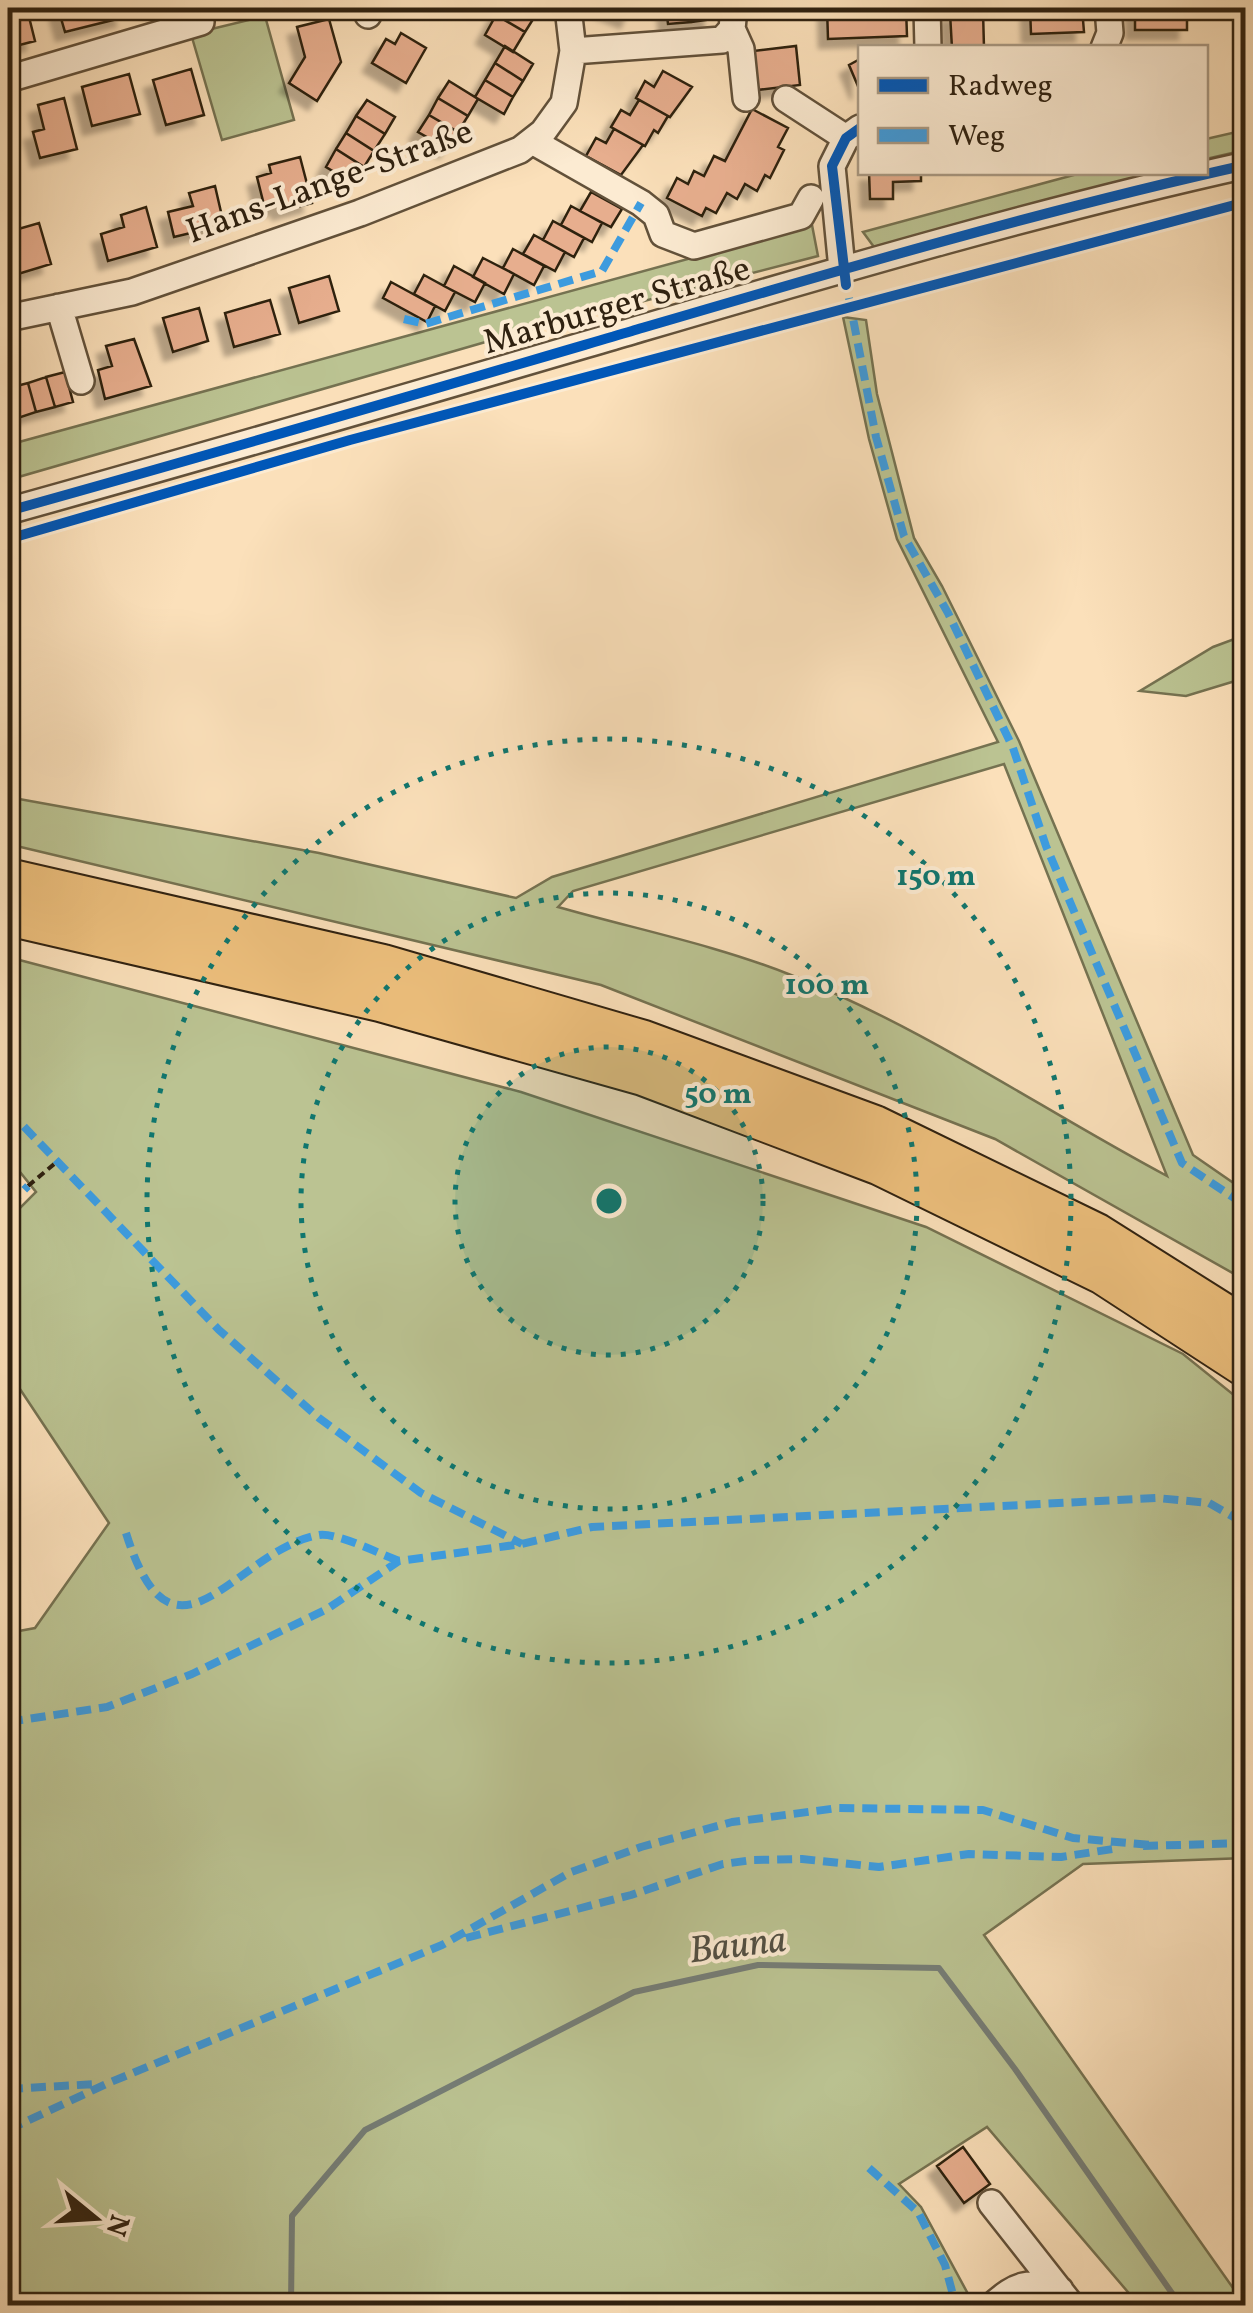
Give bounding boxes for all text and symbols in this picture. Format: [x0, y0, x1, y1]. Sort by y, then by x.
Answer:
legend [858, 45, 1208, 175]
text: Radweg [948, 66, 1053, 108]
street label: Hans-Lange-Straße [180, 109, 480, 257]
text: Weg [948, 116, 1005, 158]
street label: Marburger Straße [478, 246, 756, 368]
text: 150 m [896, 856, 976, 898]
text: 100 m [785, 965, 869, 1007]
text: 50 m [684, 1074, 752, 1116]
centre of rings [591, 1183, 627, 1219]
water label: Bauna [686, 1915, 790, 1979]
north arrow [45, 2168, 145, 2268]
text: N [95, 2209, 138, 2241]

